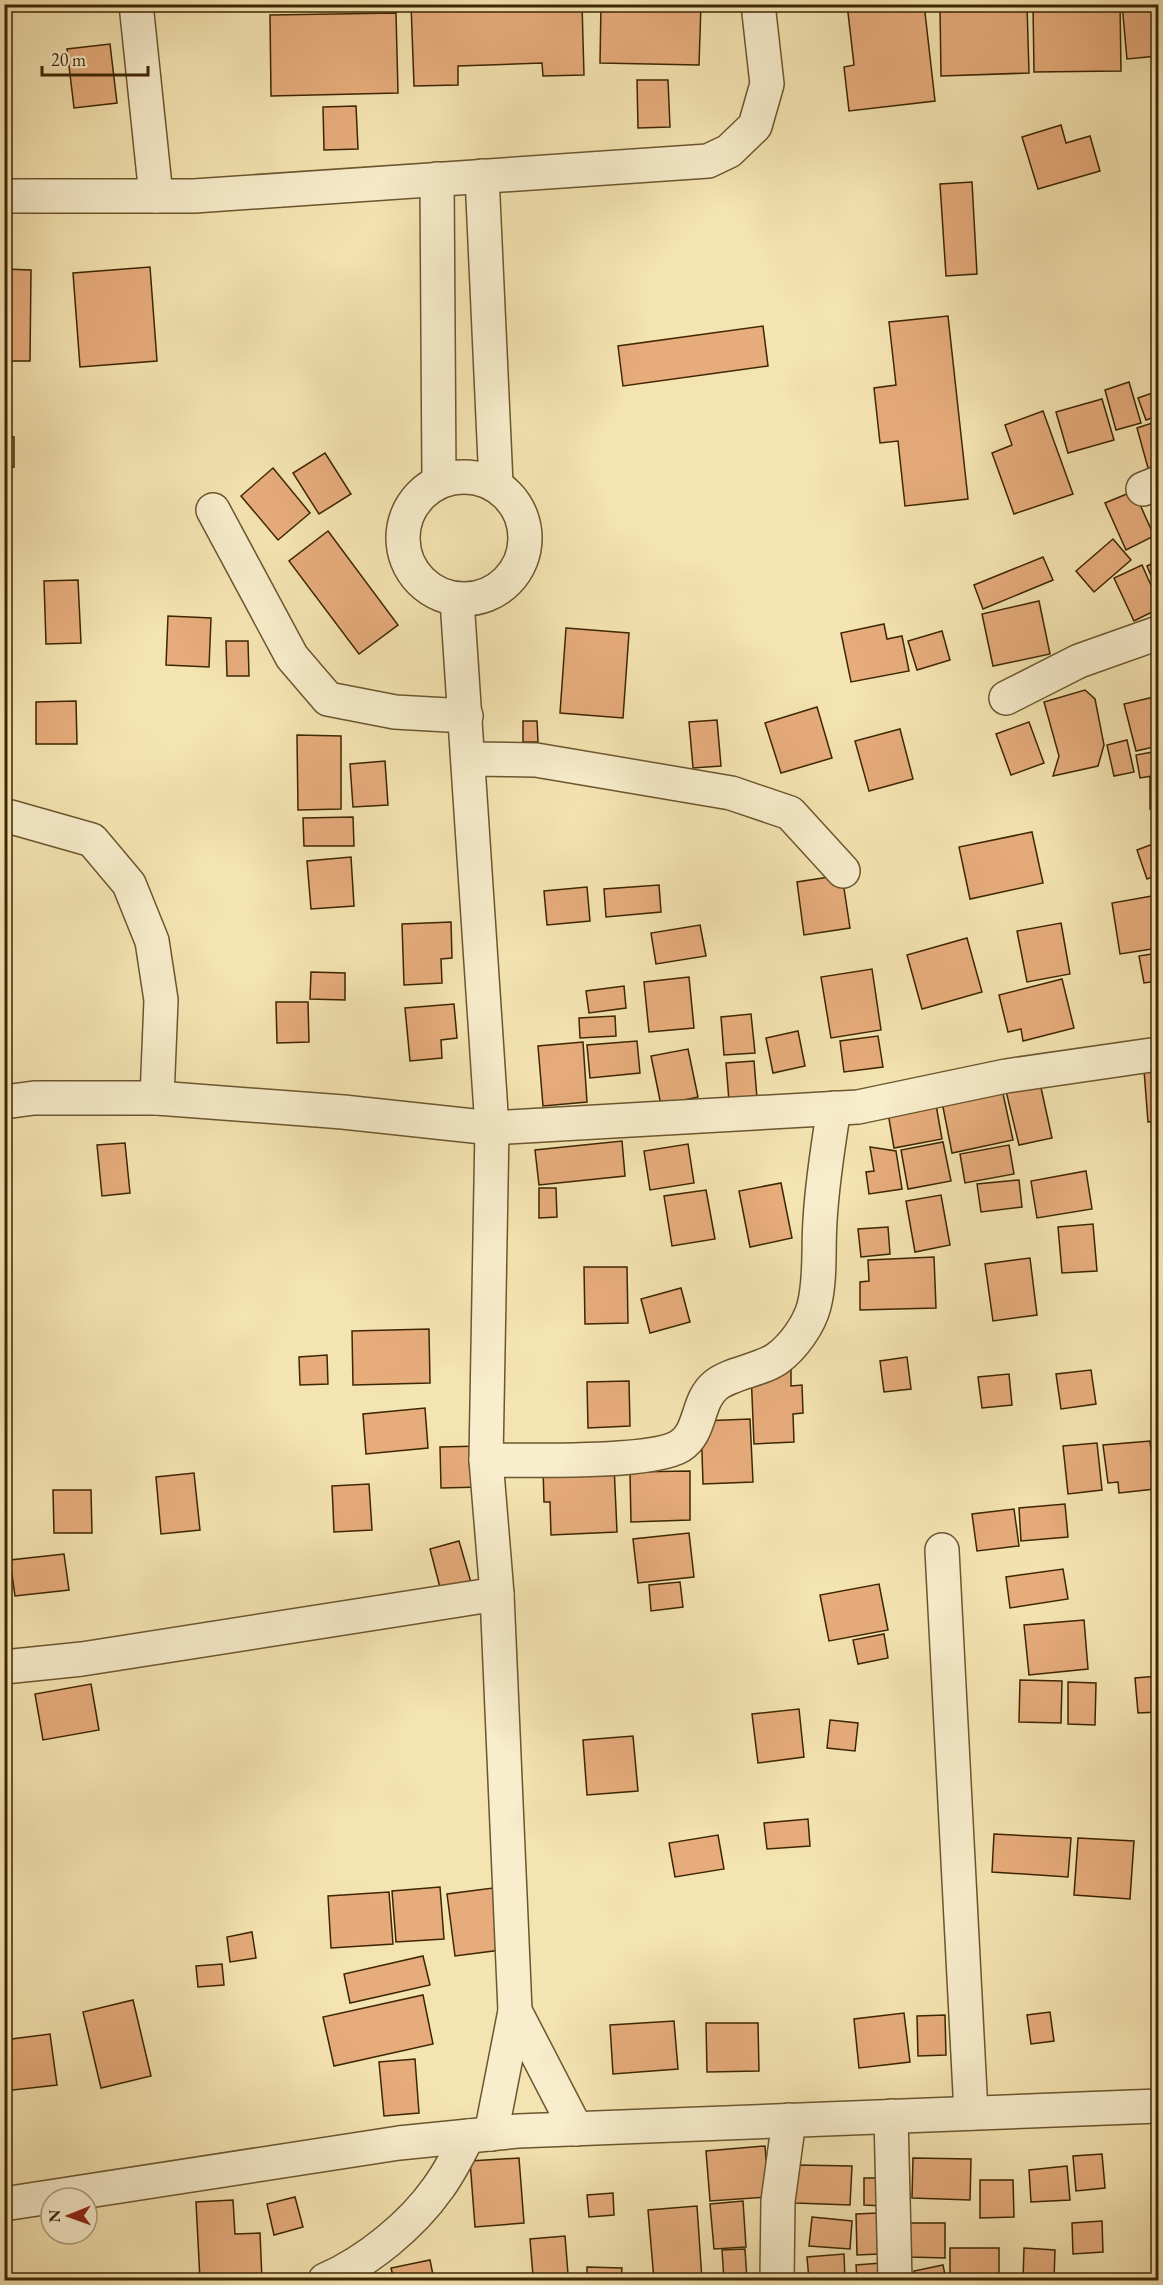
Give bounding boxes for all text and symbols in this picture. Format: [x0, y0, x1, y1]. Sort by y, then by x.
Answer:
scale bar [42, 39, 148, 77]
text: 20 m [51, 48, 86, 71]
north arrow [39, 2186, 99, 2246]
text: N [44, 2210, 65, 2223]

